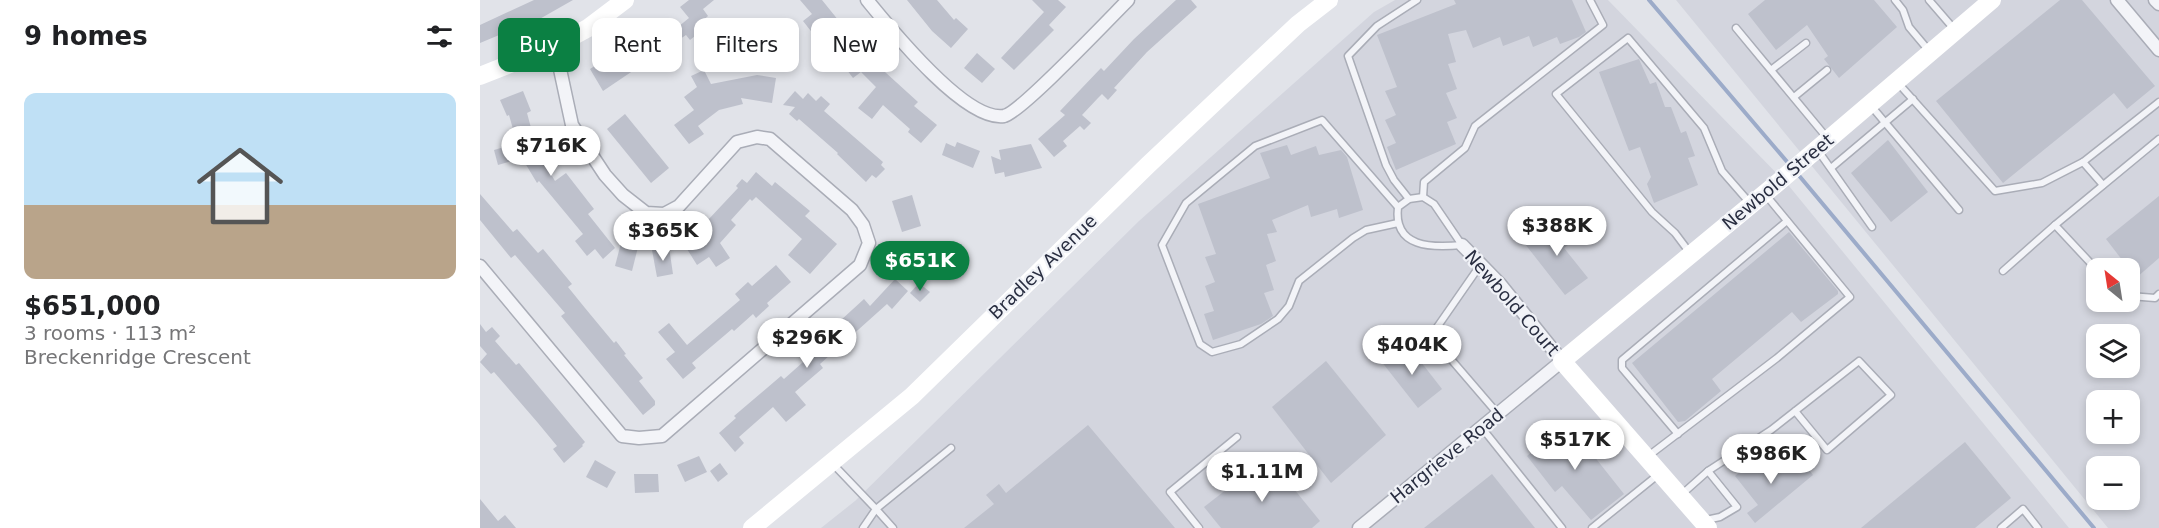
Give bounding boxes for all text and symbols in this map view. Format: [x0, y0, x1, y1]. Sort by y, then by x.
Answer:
chip: Buy [498, 18, 580, 72]
chip: Rent [592, 18, 682, 72]
chip: Filters [694, 18, 799, 72]
chip: New [811, 18, 899, 72]
icon: filters [423, 20, 456, 53]
text: 9 homes [24, 21, 148, 51]
pin: $716K [509, 126, 593, 177]
street label: Newbold Street [1718, 129, 1837, 234]
icon: home [186, 132, 294, 240]
text: $716K [515, 133, 587, 157]
pin: $388K [1515, 206, 1599, 257]
street label: Bradley Avenue [984, 210, 1101, 323]
pin: $365K [621, 211, 705, 262]
text: $388K [1521, 213, 1593, 237]
text: $365K [627, 218, 699, 242]
pin: $651K [878, 241, 962, 292]
street label: Newbold Court [1461, 245, 1564, 360]
text: $651K [884, 248, 956, 272]
north arrow [2086, 258, 2140, 312]
map controls [2086, 258, 2140, 510]
text: $651,000 [24, 291, 161, 321]
pin: $296K [765, 318, 849, 369]
text: 3 rooms · 113 m² [24, 321, 196, 345]
button: layers [2086, 324, 2140, 378]
text: $296K [771, 325, 843, 349]
pin: $404K [1370, 325, 1454, 376]
text: $404K [1376, 332, 1448, 356]
text: Breckenridge Crescent [24, 345, 251, 369]
button: + [2086, 390, 2140, 444]
street label: Hargrieve Road [1386, 404, 1507, 508]
pin: $517K [1533, 420, 1617, 471]
text: $517K [1539, 427, 1611, 451]
pin: $986K [1729, 434, 1813, 485]
text: $986K [1735, 441, 1807, 465]
pin: $1.11M [1213, 452, 1311, 503]
button: − [2086, 456, 2140, 510]
text: $1.11M [1220, 459, 1304, 483]

